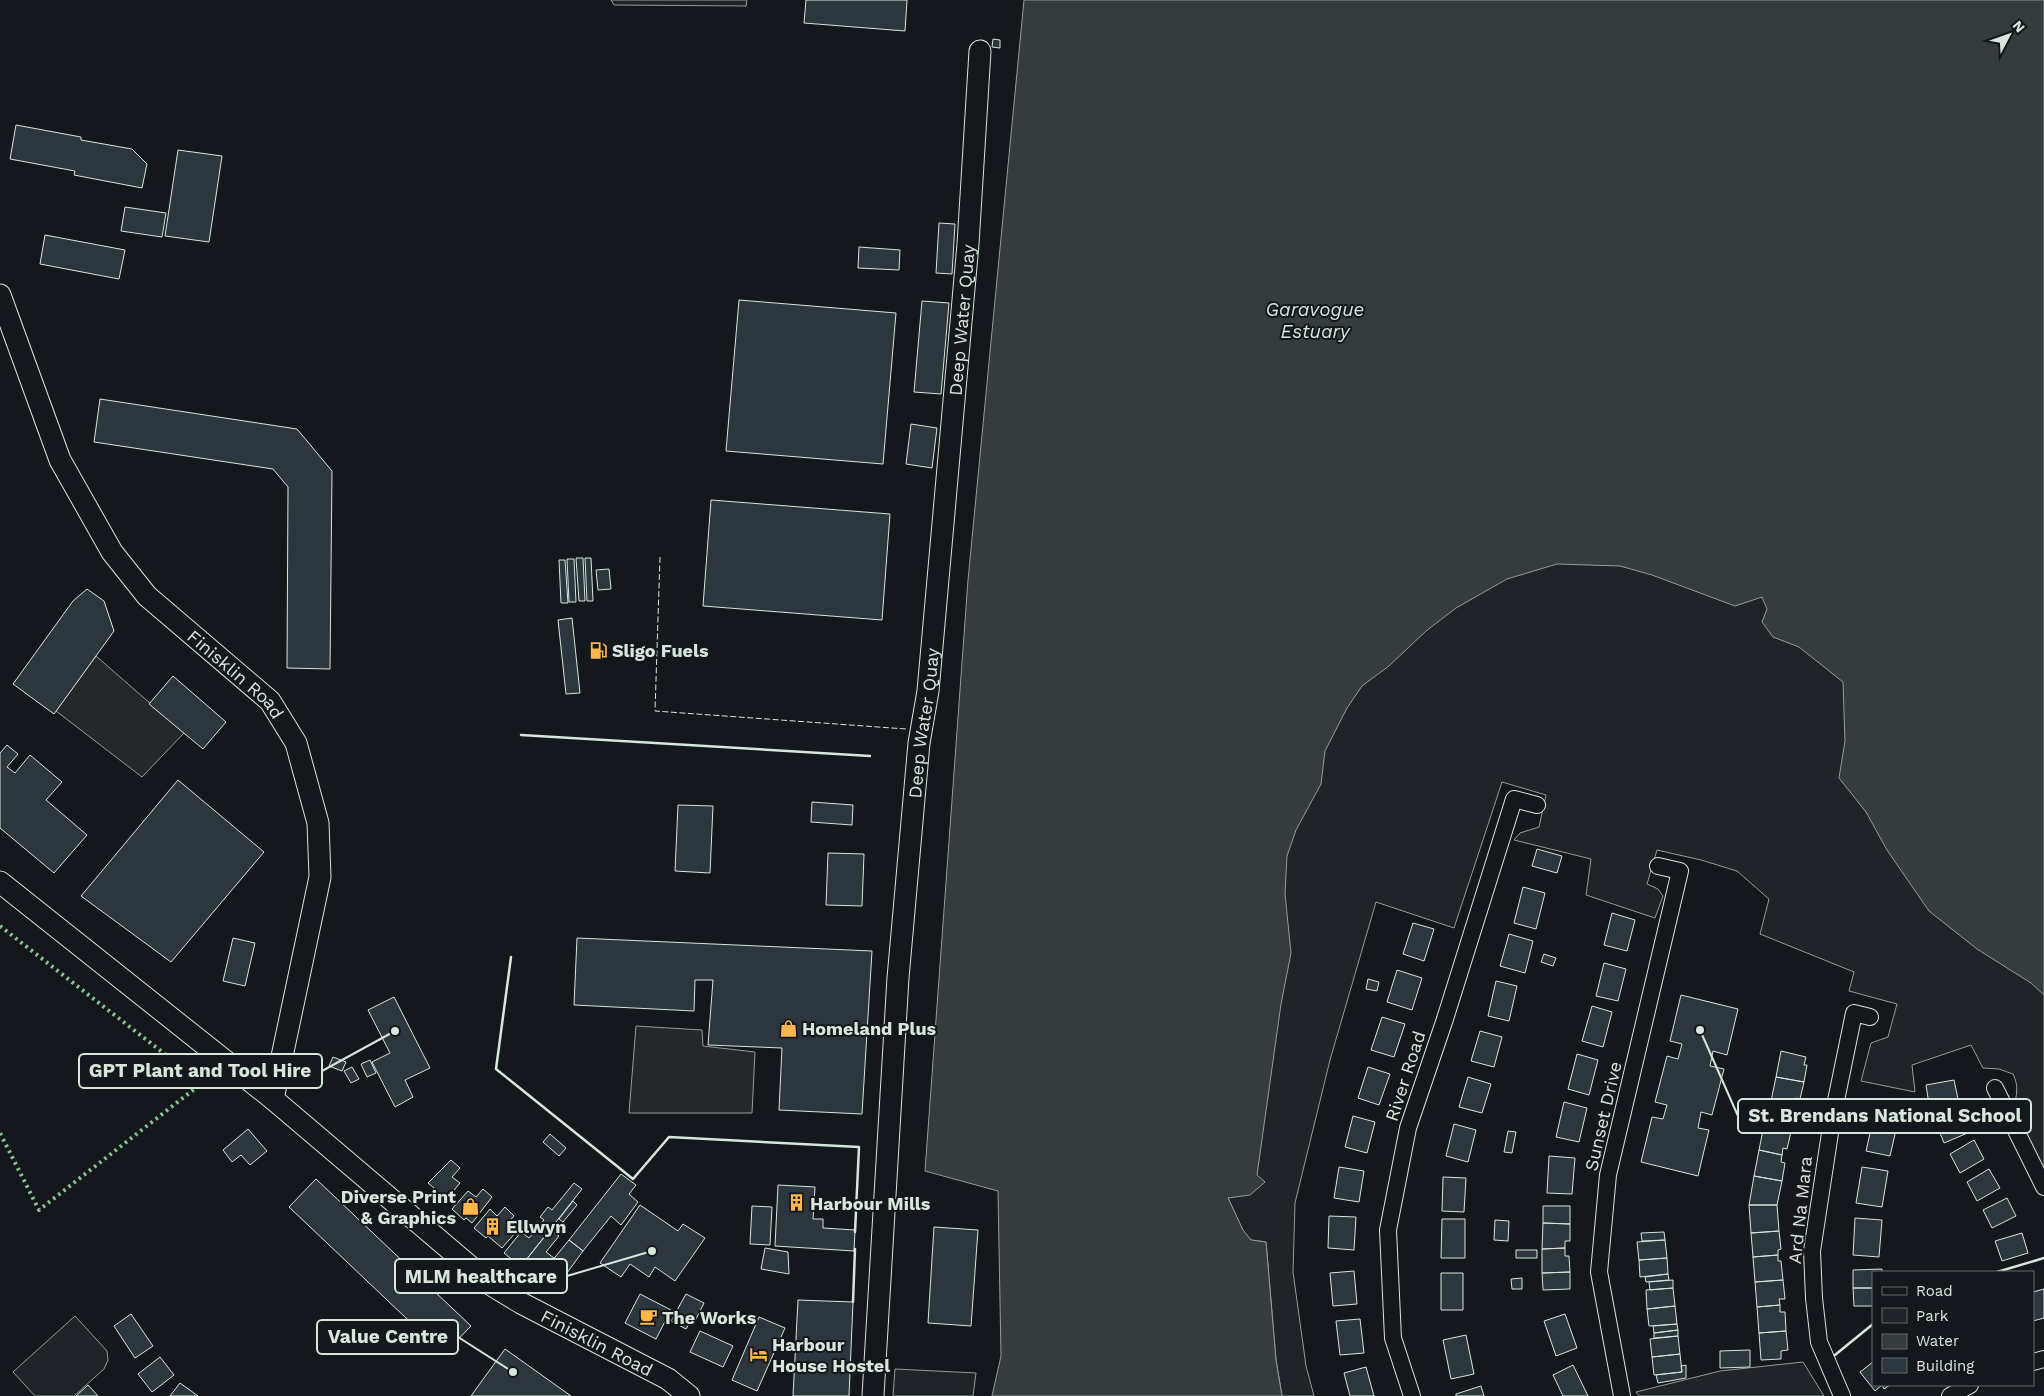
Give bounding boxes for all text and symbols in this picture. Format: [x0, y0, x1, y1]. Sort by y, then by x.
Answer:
north arrow [1984, 10, 2034, 60]
text: N [2009, 17, 2028, 36]
street label: Deep Water Quay [944, 243, 978, 396]
water label: Garavogue Estuary [1266, 298, 1364, 343]
street label: Finisklin Road [184, 625, 289, 722]
fuel station icon: Sligo Fuels [588, 640, 608, 660]
place label: Sligo Fuels [612, 640, 709, 661]
street label: Deep Water Quay [904, 646, 942, 799]
shop icon: Homeland Plus [778, 1018, 798, 1038]
place label: Homeland Plus [802, 1018, 937, 1039]
street label: River Road [1381, 1028, 1429, 1124]
callout: GPT Plant and Tool Hire [79, 1054, 322, 1088]
text: GPT Plant and Tool Hire [89, 1059, 311, 1082]
street label: Sunset Drive [1580, 1059, 1626, 1173]
callout: St. Brendans National School [1738, 1099, 2031, 1133]
text: St. Brendans National School [1748, 1104, 2023, 1127]
street label: Ard Na Mara [1784, 1155, 1816, 1265]
place label: Diverse Print & Graphics [341, 1186, 456, 1228]
building icon: Harbour Mills [786, 1193, 806, 1213]
place label: Harbour Mills [810, 1193, 931, 1214]
shop icon: Diverse Print & Graphics [460, 1196, 480, 1216]
building icon: Ellwyn [482, 1216, 502, 1236]
place label: Ellwyn [506, 1216, 566, 1237]
callout: MLM healthcare [395, 1259, 567, 1293]
text: MLM healthcare [405, 1265, 557, 1288]
legend [1872, 1271, 2034, 1386]
text: Road [1916, 1282, 1953, 1300]
street label: Finisklin Road [538, 1305, 657, 1380]
cafe icon: The Works [638, 1307, 658, 1327]
place label: The Works [662, 1307, 757, 1328]
text: Park [1916, 1307, 1949, 1325]
callout: Value Centre [317, 1320, 458, 1354]
text: Value Centre [328, 1325, 448, 1348]
text: Water [1916, 1332, 1959, 1350]
place label: Harbour House Hostel [772, 1334, 890, 1376]
hotel icon: Harbour House Hostel [748, 1344, 768, 1364]
text: Building [1916, 1357, 1974, 1375]

